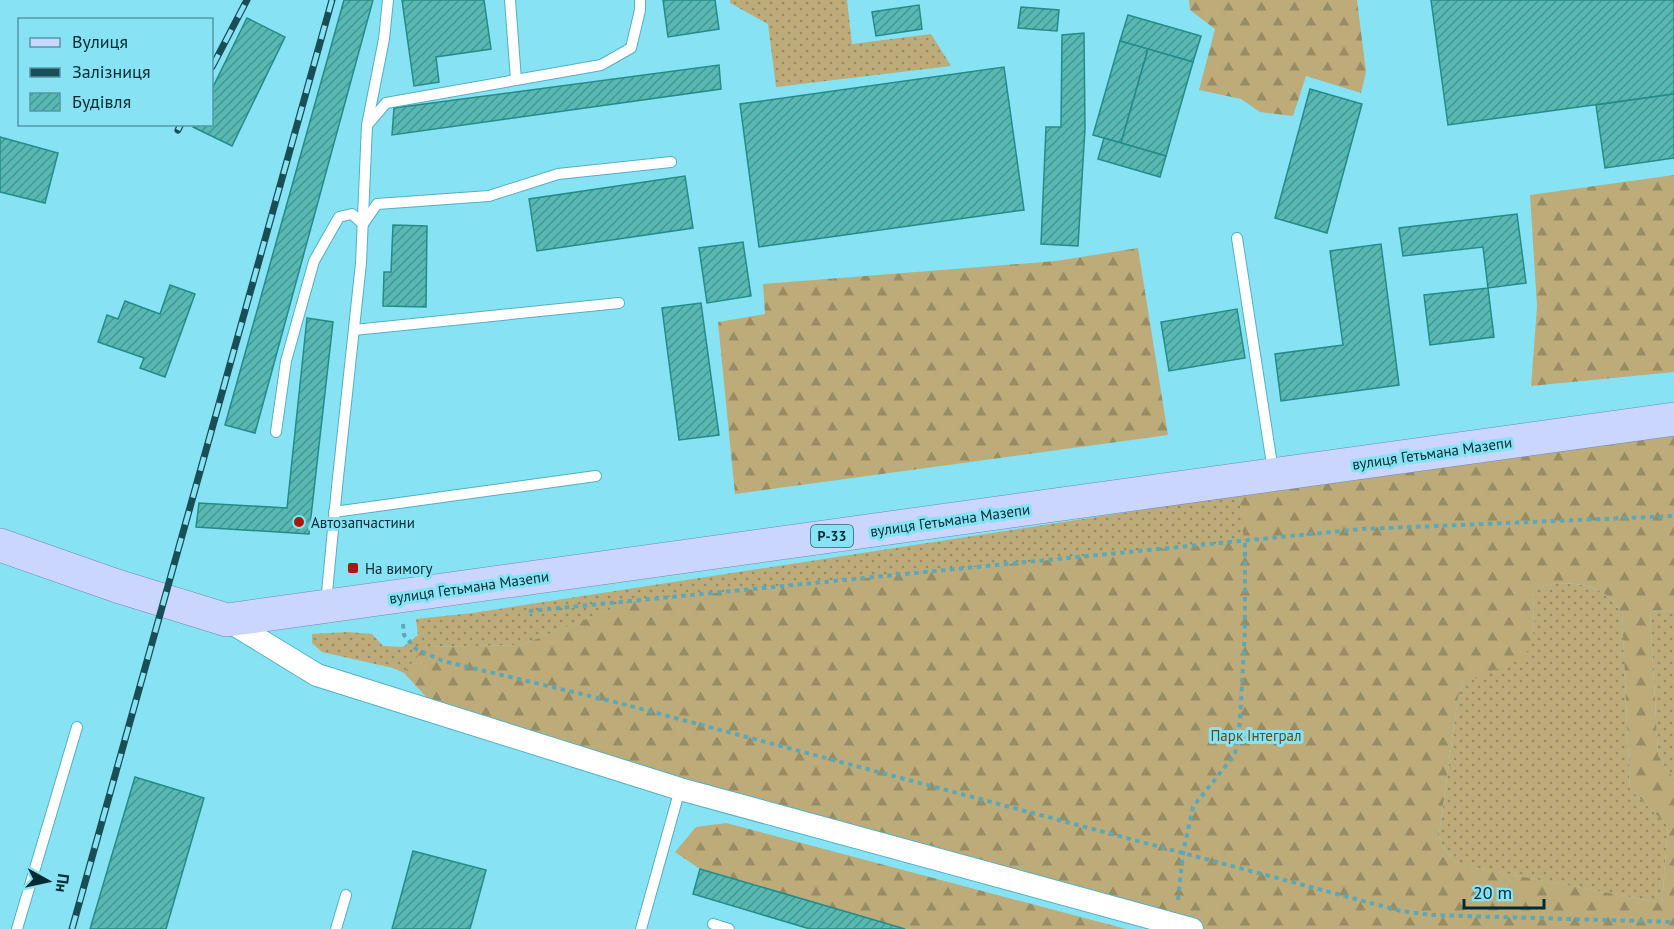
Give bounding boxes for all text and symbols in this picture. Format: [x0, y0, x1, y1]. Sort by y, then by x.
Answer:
legend [18, 18, 213, 126]
text: Вулиця [72, 30, 128, 53]
text: Залізниця [72, 60, 150, 83]
text: Будівля [72, 90, 131, 113]
street label: вулиця Гетьмана Мазепи [1351, 432, 1513, 474]
street label: вулиця Гетьмана Мазепи [869, 499, 1031, 541]
place label: Автозапчастини [311, 513, 415, 532]
marker: Автозапчастини [292, 515, 306, 529]
road number: Р-33 [811, 525, 853, 547]
place label: На вимогу [365, 559, 432, 578]
marker: На вимогу [346, 561, 360, 575]
street label: вулиця Гетьмана Мазепи [388, 566, 550, 608]
park label: Парк Інтеграл [1210, 726, 1302, 745]
north arrow [18, 851, 78, 911]
text: Пн [52, 872, 74, 894]
scale bar [1464, 872, 1544, 910]
text: 20 m [1473, 881, 1512, 904]

